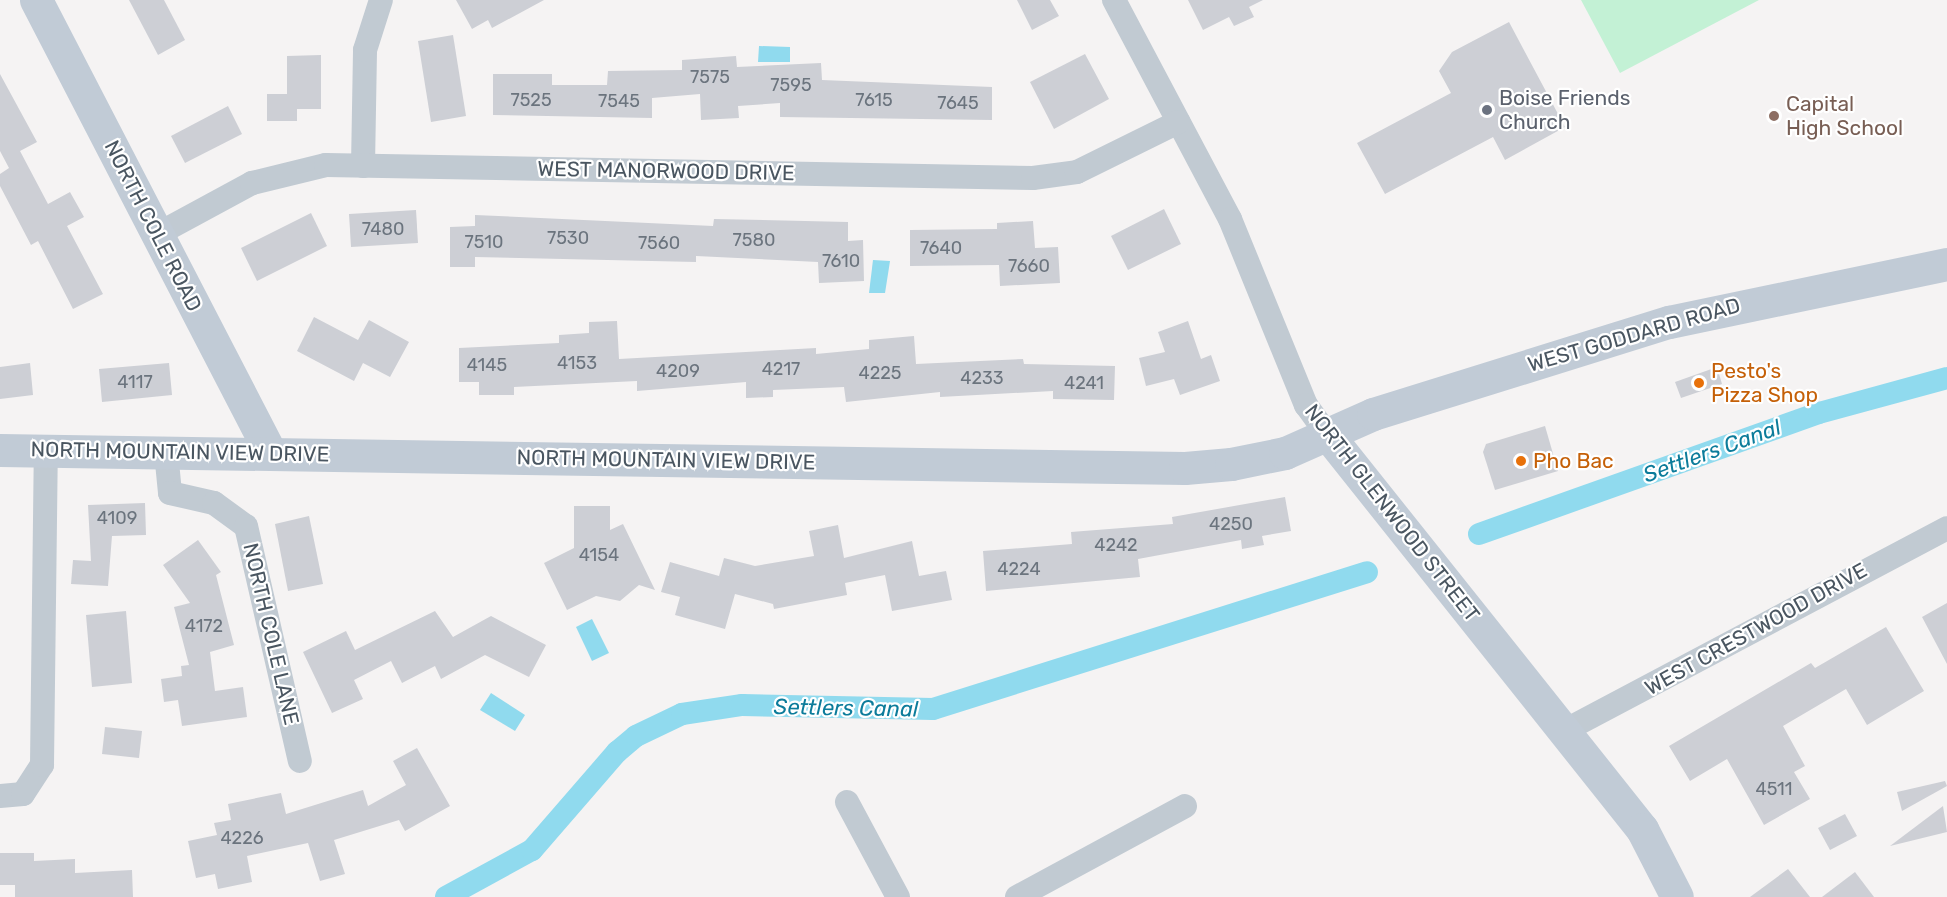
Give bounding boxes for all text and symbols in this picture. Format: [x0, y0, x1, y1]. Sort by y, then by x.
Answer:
house number: 7575 [690, 66, 730, 88]
house number: 7595 [770, 74, 812, 96]
place label: Boise Friends Church [1499, 85, 1631, 135]
house number: 7525 [510, 89, 552, 111]
house number: 7615 [855, 89, 893, 111]
house number: 7545 [598, 90, 640, 112]
place label: Capital High School [1786, 91, 1903, 141]
house number: 7645 [937, 92, 979, 114]
marker: Boise Friends Church [1480, 103, 1494, 117]
marker: Capital High School [1767, 109, 1781, 123]
street label: NORTH COLE ROAD [99, 136, 207, 316]
street label: WEST MANORWOOD DRIVE [537, 156, 795, 186]
house number: 7480 [362, 218, 404, 240]
house number: 7530 [547, 227, 589, 249]
house number: 7580 [733, 229, 775, 251]
house number: 7510 [465, 231, 503, 253]
house number: 7560 [638, 232, 680, 254]
house number: 7640 [920, 237, 962, 259]
house number: 7610 [822, 250, 860, 272]
house number: 7660 [1008, 255, 1050, 277]
street label: WEST GODDARD ROAD [1524, 292, 1744, 378]
house number: 4153 [557, 352, 597, 374]
house number: 4145 [467, 354, 507, 376]
house number: 4217 [762, 358, 800, 380]
place label: Pesto's Pizza Shop [1711, 358, 1818, 408]
house number: 4209 [656, 360, 700, 382]
house number: 4225 [858, 362, 902, 384]
house number: 4233 [960, 367, 1004, 389]
house number: 4117 [117, 371, 153, 393]
house number: 4241 [1064, 372, 1104, 394]
marker: Pesto's Pizza Shop [1692, 376, 1706, 390]
street label: NORTH GLENWOOD STREET [1299, 399, 1485, 627]
water label: Settlers Canal [1640, 414, 1784, 488]
street label: NORTH MOUNTAIN VIEW DRIVE [30, 437, 330, 467]
street label: NORTH MOUNTAIN VIEW DRIVE [516, 445, 816, 475]
place label: Pho Bac [1533, 448, 1614, 474]
marker: Pho Bac [1514, 454, 1528, 468]
house number: 4109 [97, 507, 137, 529]
house number: 4250 [1209, 513, 1253, 535]
house number: 4242 [1094, 534, 1138, 556]
street label: NORTH COLE LANE [238, 541, 304, 727]
house number: 4154 [579, 544, 619, 566]
street label: WEST CRESTWOOD DRIVE [1640, 557, 1872, 701]
house number: 4224 [997, 558, 1041, 580]
house number: 4172 [185, 615, 223, 637]
water label: Settlers Canal [773, 694, 919, 722]
house number: 4511 [1755, 778, 1793, 800]
house number: 4226 [220, 827, 264, 849]

